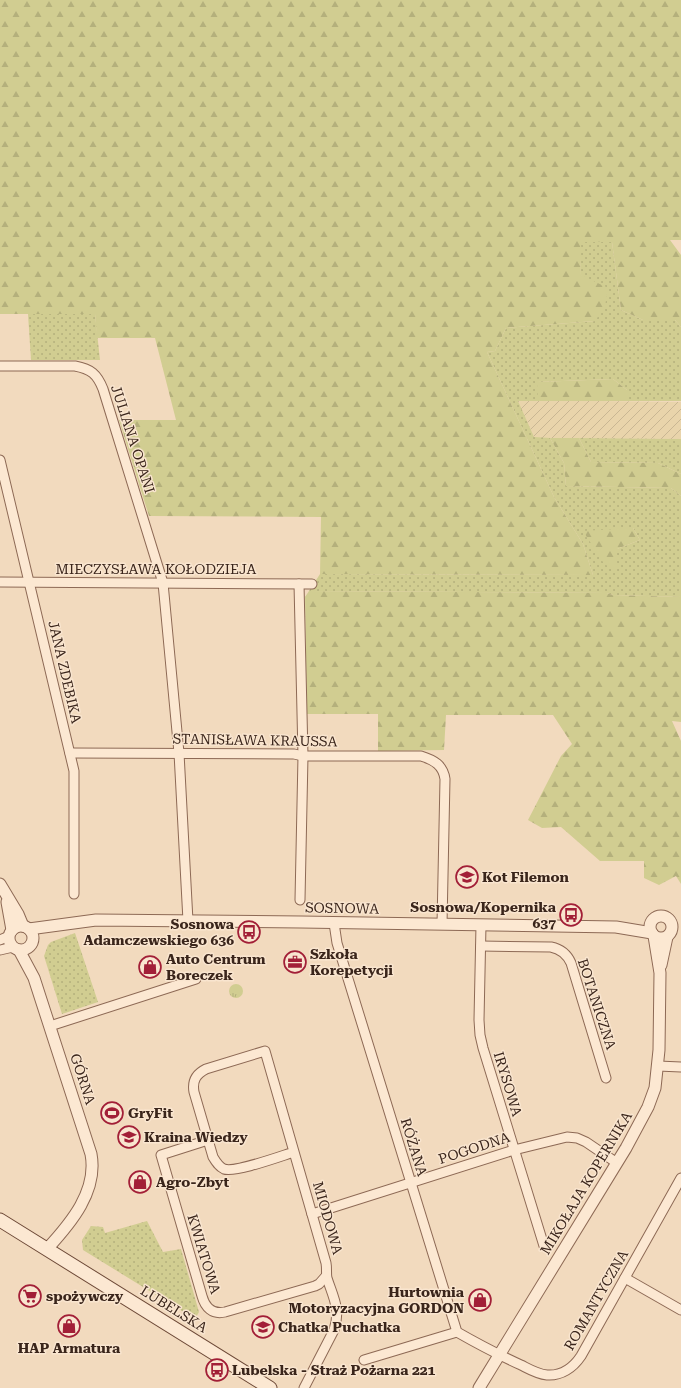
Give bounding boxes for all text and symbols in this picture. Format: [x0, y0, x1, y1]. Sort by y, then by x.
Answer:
street label: JULIANA OPANI [108, 383, 158, 495]
street label: MIECZYSŁAWA KOŁODZIEJA [56, 561, 257, 577]
street label: JANA ZDEBIKA [45, 619, 85, 725]
street label: STANISŁAWA KRAUSSA [173, 731, 338, 749]
school or university icon: Kot Filemon [454, 864, 480, 890]
place label: Kot Filemon [482, 869, 570, 885]
street label: SOSNOWA [305, 899, 379, 917]
place label: Sosnowa/Kopernika 637 [410, 899, 557, 931]
bus stop icon: Sosnowa/Kopernika 637 [558, 902, 584, 928]
place label: Sosnowa Adamczewskiego 636 [84, 916, 235, 948]
bus stop icon: Sosnowa Adamczewskiego 636 [236, 919, 262, 945]
place label: Szkoła Korepetycji [310, 946, 393, 978]
office icon: Szkoła Korepetycji [282, 949, 308, 975]
place label: Auto Centrum Boreczek [166, 951, 266, 983]
shop icon: Auto Centrum Boreczek [137, 954, 163, 980]
street label: BOTANICZNA [575, 956, 619, 1052]
street label: IRYSOWA [491, 1050, 525, 1118]
street label: GÓRNA [67, 1052, 99, 1107]
sports icon: GryFit [99, 1100, 125, 1126]
place label: GryFit [128, 1105, 173, 1121]
street label: MIKOŁAJA KOPERNIKA [537, 1108, 635, 1257]
street label: RÓŻANA [398, 1116, 430, 1178]
school or university icon: Kraina Wiedzy [116, 1124, 142, 1150]
place label: Kraina Wiedzy [144, 1129, 248, 1145]
street label: POGODNA [436, 1129, 512, 1167]
shop icon: Agro-Zbyt [127, 1169, 153, 1195]
place label: Agro-Zbyt [156, 1174, 230, 1190]
street label: MIODOWA [310, 1180, 346, 1256]
street label: KWIATOWA [184, 1212, 224, 1296]
street label: ROMANTYCZNA [561, 1247, 631, 1353]
street label: LUBELSKA [138, 1282, 211, 1336]
supermarket icon: spożywczy [17, 1283, 43, 1309]
place label: Hurtownia Motoryzacyjna GORDON [288, 1284, 465, 1316]
shop icon: Hurtownia Motoryzacyjna GORDON [467, 1287, 493, 1313]
place label: spożywczy [46, 1288, 124, 1304]
shop icon: HAP Armatura [56, 1313, 82, 1339]
school or university icon: Chatka Puchatka [250, 1314, 276, 1340]
place label: Chatka Puchatka [278, 1319, 401, 1335]
place label: HAP Armatura [18, 1340, 121, 1356]
bus stop icon: Lubelska - Straż Pożarna 221 [204, 1357, 230, 1383]
place label: Lubelska - Straż Pożarna 221 [232, 1362, 436, 1378]

